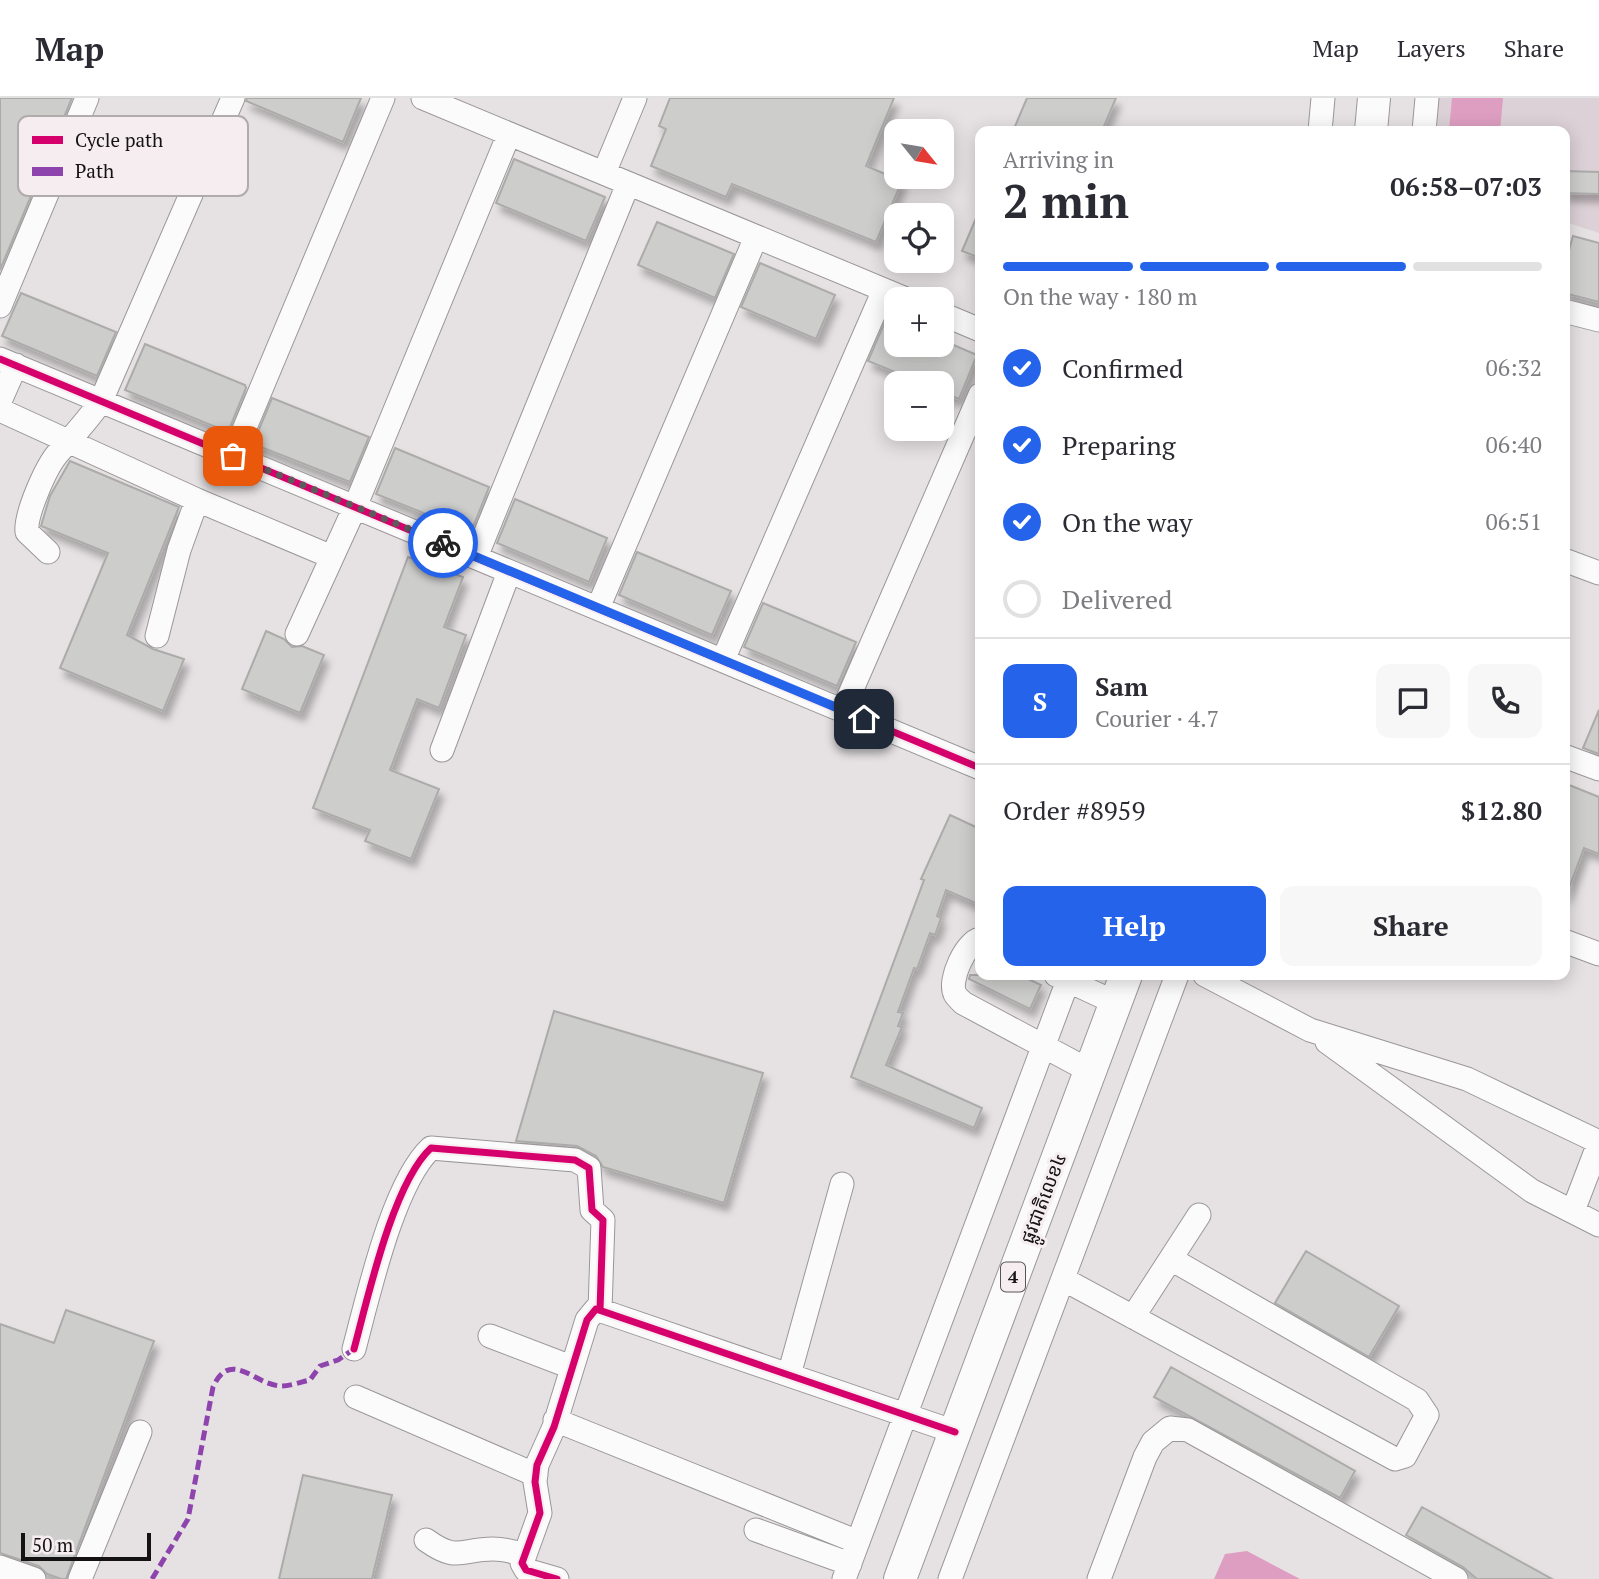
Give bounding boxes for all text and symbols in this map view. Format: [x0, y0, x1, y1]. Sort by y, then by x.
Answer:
text: Map [35, 27, 104, 70]
text: Map [1312, 32, 1359, 64]
text: Layers [1397, 32, 1466, 64]
text: Share [1504, 32, 1564, 64]
legend [18, 116, 248, 196]
north arrow [884, 119, 954, 189]
map controls [884, 119, 954, 441]
text: Cycle path [75, 127, 163, 152]
text: Arriving in [1003, 144, 1114, 175]
text: Path [75, 158, 114, 183]
text: 06:58–07:03 [1390, 169, 1542, 203]
text: 2 min [1003, 170, 1129, 231]
button: locate [884, 203, 954, 273]
text: On the way · 180 m [1003, 281, 1197, 312]
button: + [884, 287, 954, 357]
icon: check [1003, 349, 1041, 387]
text: Confirmed [1062, 351, 1183, 385]
text: 06:32 [1485, 352, 1542, 383]
button: − [884, 371, 954, 441]
pin [203, 426, 263, 486]
icon: check [1003, 426, 1041, 464]
text: Preparing [1062, 428, 1175, 462]
text: 06:40 [1485, 429, 1542, 460]
icon: bag [214, 437, 252, 475]
icon: check [1003, 503, 1041, 541]
text: On the way [1062, 505, 1193, 539]
text: 06:51 [1485, 506, 1542, 537]
courier [408, 508, 478, 578]
icon: bike [424, 524, 462, 562]
text: Delivered [1062, 582, 1172, 616]
button: chat [1376, 664, 1450, 738]
button: phone [1468, 664, 1542, 738]
text: Sam [1095, 669, 1148, 703]
text: S [1033, 684, 1047, 718]
pin [834, 689, 894, 749]
icon: home [845, 700, 883, 738]
text: Courier · 4.7 [1095, 703, 1219, 734]
text: Order #8959 [1003, 793, 1145, 827]
text: $12.80 [1461, 793, 1542, 827]
button: Help [1003, 886, 1266, 966]
button: Share [1280, 886, 1542, 966]
street label: ផ្លូវជាតិលេខ៤ [1014, 1149, 1076, 1249]
road number: 4 [1001, 1262, 1025, 1292]
scale bar [21, 1530, 150, 1562]
text: 50 m [32, 1532, 73, 1557]

